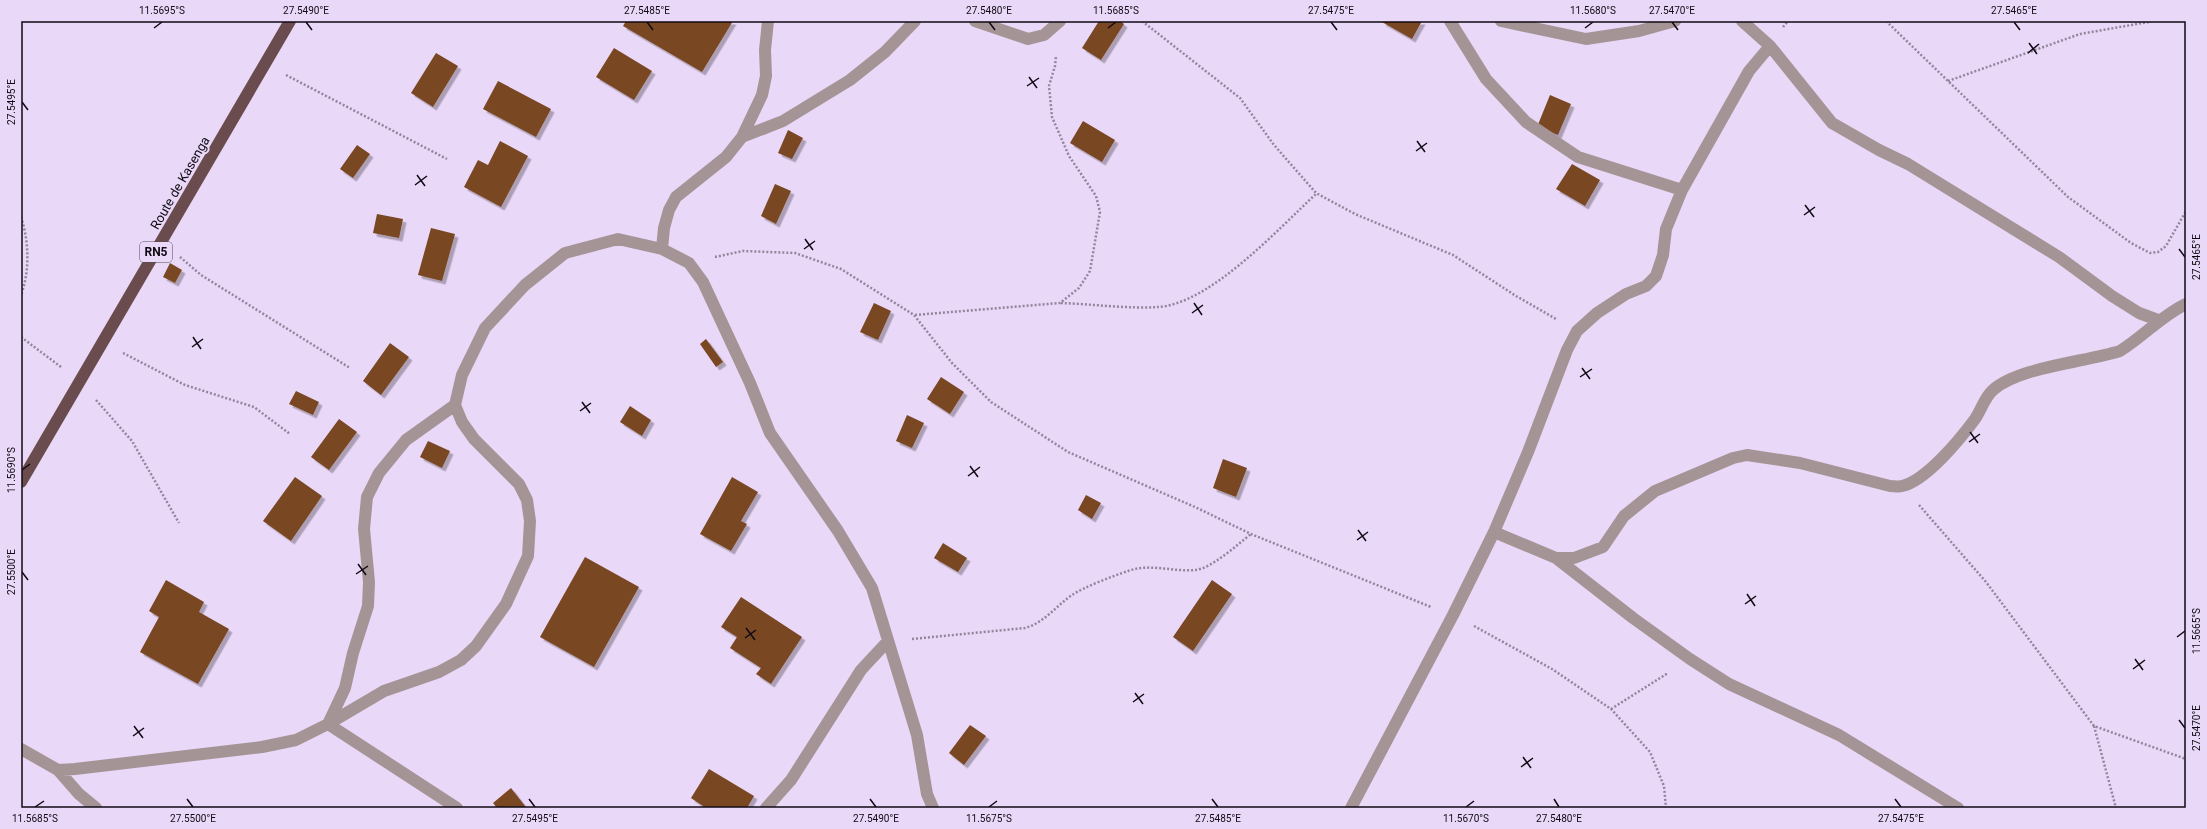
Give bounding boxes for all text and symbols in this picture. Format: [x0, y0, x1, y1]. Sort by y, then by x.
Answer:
text: 11.5695°S [139, 5, 185, 16]
text: 27.5490°E [283, 5, 329, 16]
text: 27.5485°E [624, 5, 670, 16]
text: 27.5480°E [966, 5, 1012, 16]
text: 11.5685°S [1093, 5, 1139, 16]
text: 27.5475°E [1308, 5, 1354, 16]
text: 11.5680°S [1570, 5, 1616, 16]
text: 27.5470°E [1649, 5, 1695, 16]
text: 27.5465°E [1991, 5, 2037, 16]
text: 27.5495°E [6, 79, 17, 125]
street label: Route de Kasenga [147, 134, 213, 232]
text: 27.5465°E [2191, 234, 2202, 280]
road number: RN5 [140, 242, 172, 262]
text: 11.5690°S [6, 447, 17, 493]
text: 27.5500°E [6, 549, 17, 595]
text: 11.5665°S [2191, 608, 2202, 654]
text: 27.5470°E [2191, 705, 2202, 751]
text: 11.5685°S [12, 813, 58, 824]
text: 27.5500°E [170, 813, 216, 824]
text: 27.5495°E [512, 813, 558, 824]
text: 27.5490°E [853, 813, 899, 824]
text: 11.5675°S [966, 813, 1012, 824]
text: 27.5485°E [1195, 813, 1241, 824]
text: 11.5670°S [1443, 813, 1489, 824]
text: 27.5480°E [1536, 813, 1582, 824]
text: 27.5475°E [1878, 813, 1924, 824]

